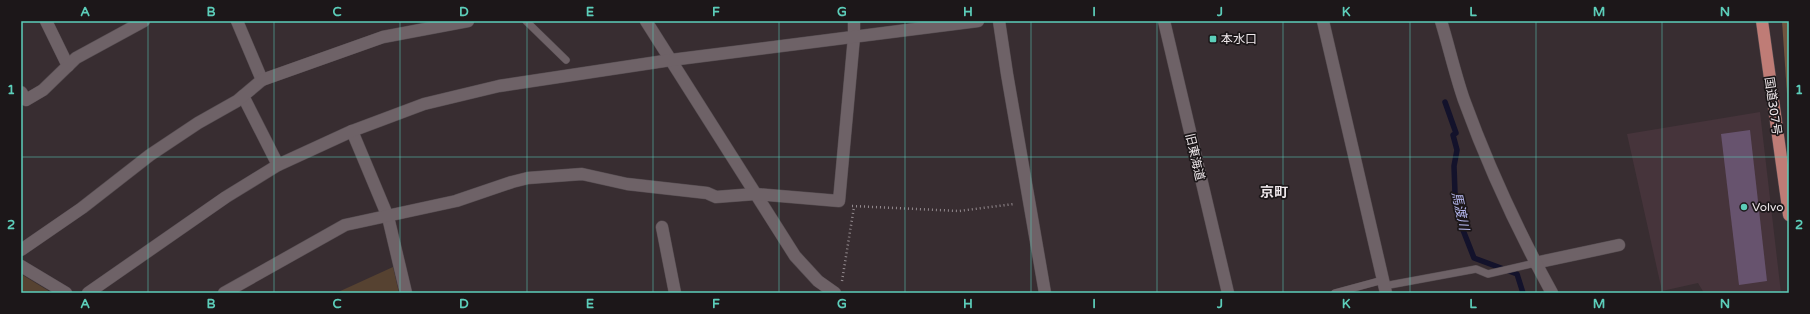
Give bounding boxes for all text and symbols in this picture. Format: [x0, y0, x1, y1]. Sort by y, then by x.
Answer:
text: A [80, 4, 90, 20]
text: B [206, 4, 216, 20]
text: C [332, 4, 342, 20]
text: D [459, 4, 469, 20]
text: E [586, 4, 594, 20]
text: F [712, 4, 720, 20]
text: G [837, 4, 847, 20]
text: H [963, 4, 973, 20]
text: I [1092, 4, 1096, 20]
text: J [1216, 4, 1223, 20]
text: K [1342, 4, 1351, 20]
text: L [1469, 4, 1477, 20]
text: M [1593, 4, 1605, 20]
text: N [1720, 4, 1730, 20]
place label: 本水口 [1221, 32, 1257, 46]
marker: 本水口 [1208, 34, 1218, 44]
street label: 国道307号 [1762, 76, 1784, 136]
text: 1 [7, 82, 15, 98]
text: 1 [1795, 82, 1803, 98]
street label: 旧東海道 [1183, 132, 1207, 182]
district label: 京町 [1260, 184, 1288, 201]
water label: 馬渡川 [1448, 190, 1472, 234]
place label: Volvo [1752, 200, 1784, 214]
marker: Volvo [1739, 202, 1749, 212]
text: 2 [7, 217, 15, 233]
text: 2 [1795, 217, 1803, 233]
text: A [80, 296, 90, 312]
text: B [206, 296, 216, 312]
text: C [332, 296, 342, 312]
text: D [459, 296, 469, 312]
text: E [586, 296, 594, 312]
text: F [712, 296, 720, 312]
text: G [837, 296, 847, 312]
text: H [963, 296, 973, 312]
text: I [1092, 296, 1096, 312]
text: J [1216, 296, 1223, 312]
text: K [1342, 296, 1351, 312]
text: L [1469, 296, 1477, 312]
text: M [1593, 296, 1605, 312]
text: N [1720, 296, 1730, 312]

